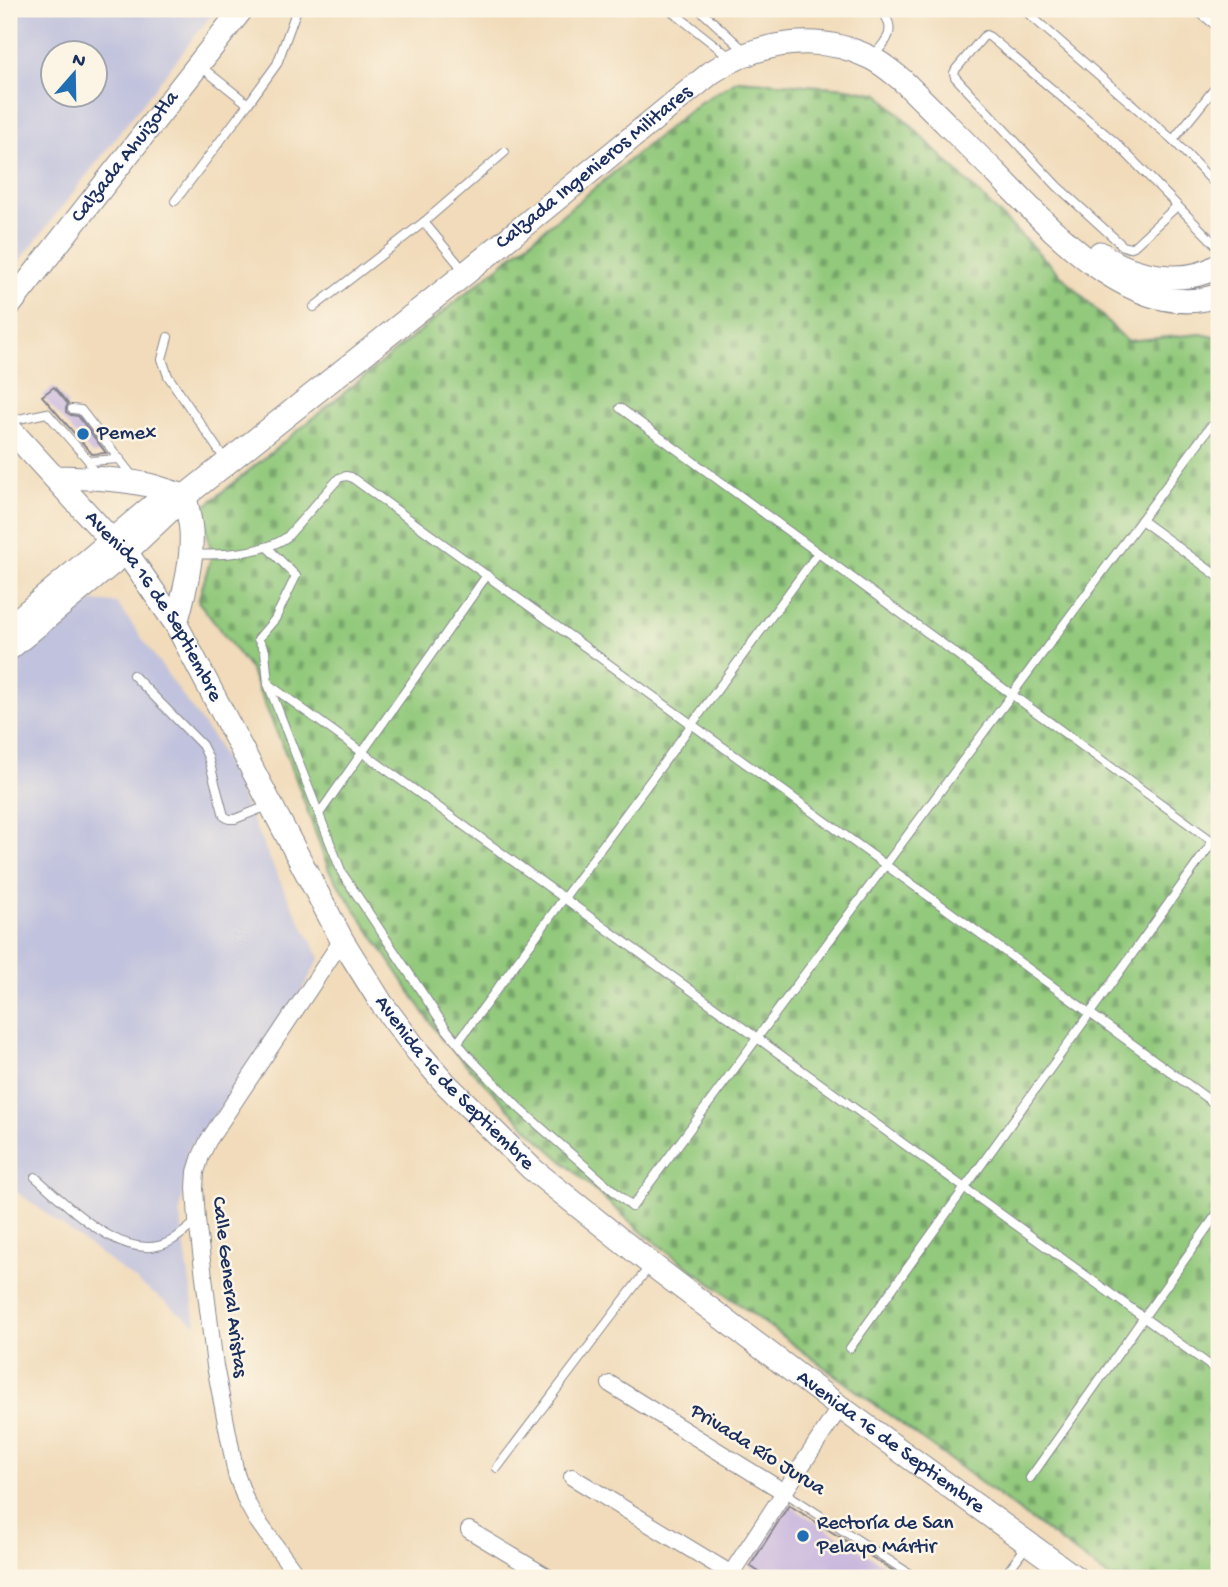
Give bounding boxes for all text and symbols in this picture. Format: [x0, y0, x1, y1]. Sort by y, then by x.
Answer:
north arrow [38, 38, 108, 108]
text: N [69, 48, 88, 74]
street label: Calzada Ingenieros Militares [491, 80, 699, 256]
street label: Calzada Ahuizotla [66, 85, 186, 228]
place label: Pemex [96, 422, 156, 447]
marker: Pemex [75, 426, 91, 442]
street label: Avenida 16 de Septiembre [79, 506, 228, 707]
street label: Avenida 16 de Septiembre [368, 992, 540, 1177]
street label: Calle General Aristas [205, 1195, 252, 1380]
street label: Avenida 16 de Septiembre [791, 1366, 990, 1521]
street label: Privada Río Jurua [684, 1399, 830, 1503]
place label: Rectoría de San Pelayo Mártir [816, 1512, 954, 1561]
marker: Rectoría de San Pelayo Mártir [795, 1528, 811, 1544]

